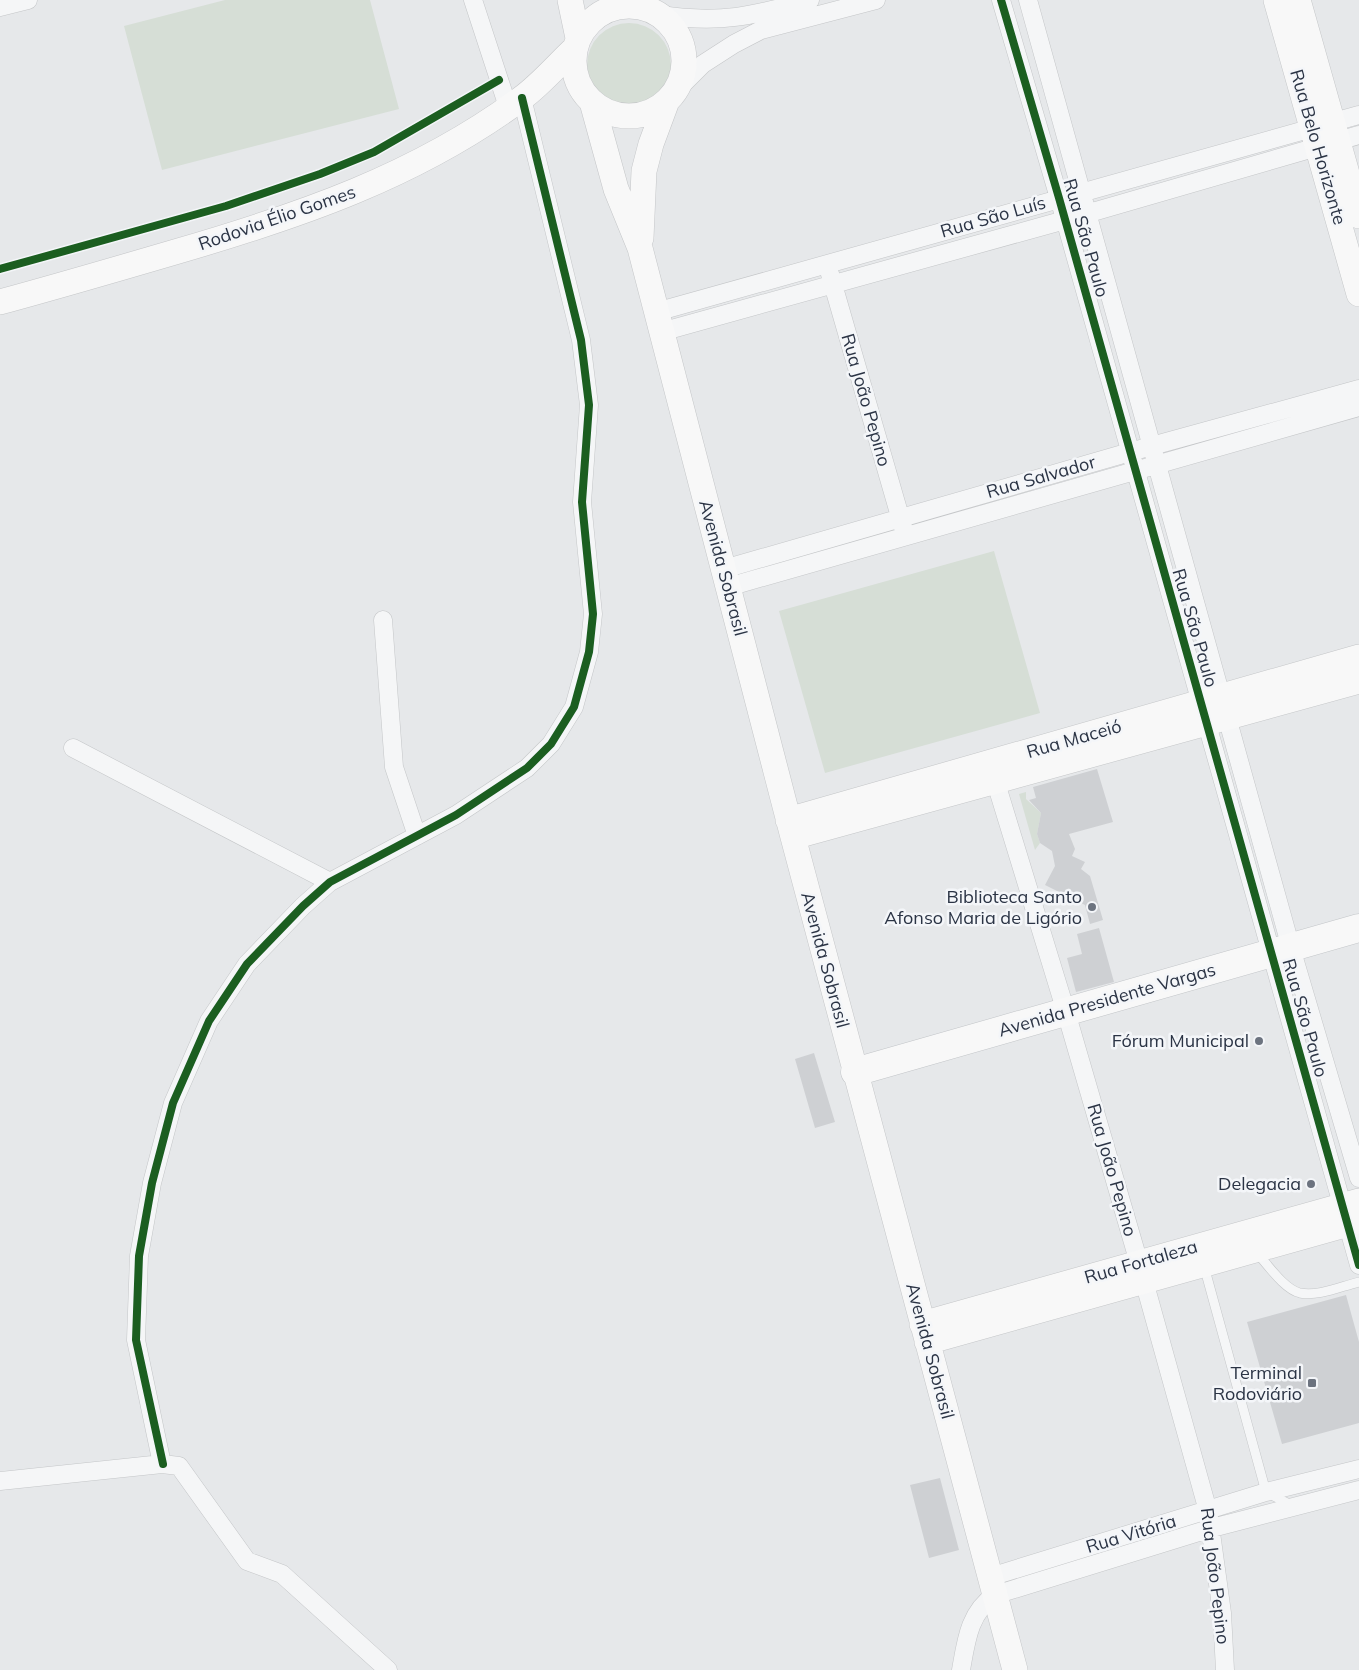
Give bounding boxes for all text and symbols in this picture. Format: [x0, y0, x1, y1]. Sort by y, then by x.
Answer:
street label: Rua Belo Horizonte [1285, 67, 1352, 227]
street label: Rua São Paulo [1059, 176, 1114, 300]
street label: Rodovia Élio Gomes [195, 180, 359, 255]
street label: Rua São Luís [938, 190, 1048, 243]
street label: Rua João Pepino [836, 331, 896, 469]
street label: Rua Salvador [984, 450, 1099, 503]
street label: Avenida Sobrasil [694, 497, 753, 639]
street label: Rua São Paulo [1168, 566, 1223, 690]
street label: Rua Maceió [1024, 714, 1124, 763]
place label: Biblioteca Santo Afonso Maria de Ligório [884, 885, 1082, 929]
street label: Avenida Sobrasil [796, 889, 855, 1031]
marker: Biblioteca Santo Afonso Maria de Ligório [1086, 901, 1098, 913]
street label: Rua São Paulo [1278, 956, 1333, 1080]
street label: Avenida Presidente Vargas [995, 957, 1218, 1042]
place label: Fórum Municipal [1112, 1029, 1249, 1052]
marker: Fórum Municipal [1253, 1035, 1265, 1047]
street label: Rua João Pepino [1082, 1101, 1142, 1239]
place label: Delegacia [1218, 1172, 1301, 1195]
marker: Delegacia [1305, 1178, 1317, 1190]
street label: Rua Fortaleza [1082, 1234, 1200, 1289]
street label: Avenida Sobrasil [901, 1280, 960, 1422]
place label: Terminal Rodoviário [1213, 1361, 1302, 1405]
marker: Terminal Rodoviário [1306, 1377, 1318, 1389]
street label: Rua João Pepino [1196, 1506, 1235, 1646]
street label: Rua Vitória [1083, 1509, 1179, 1558]

